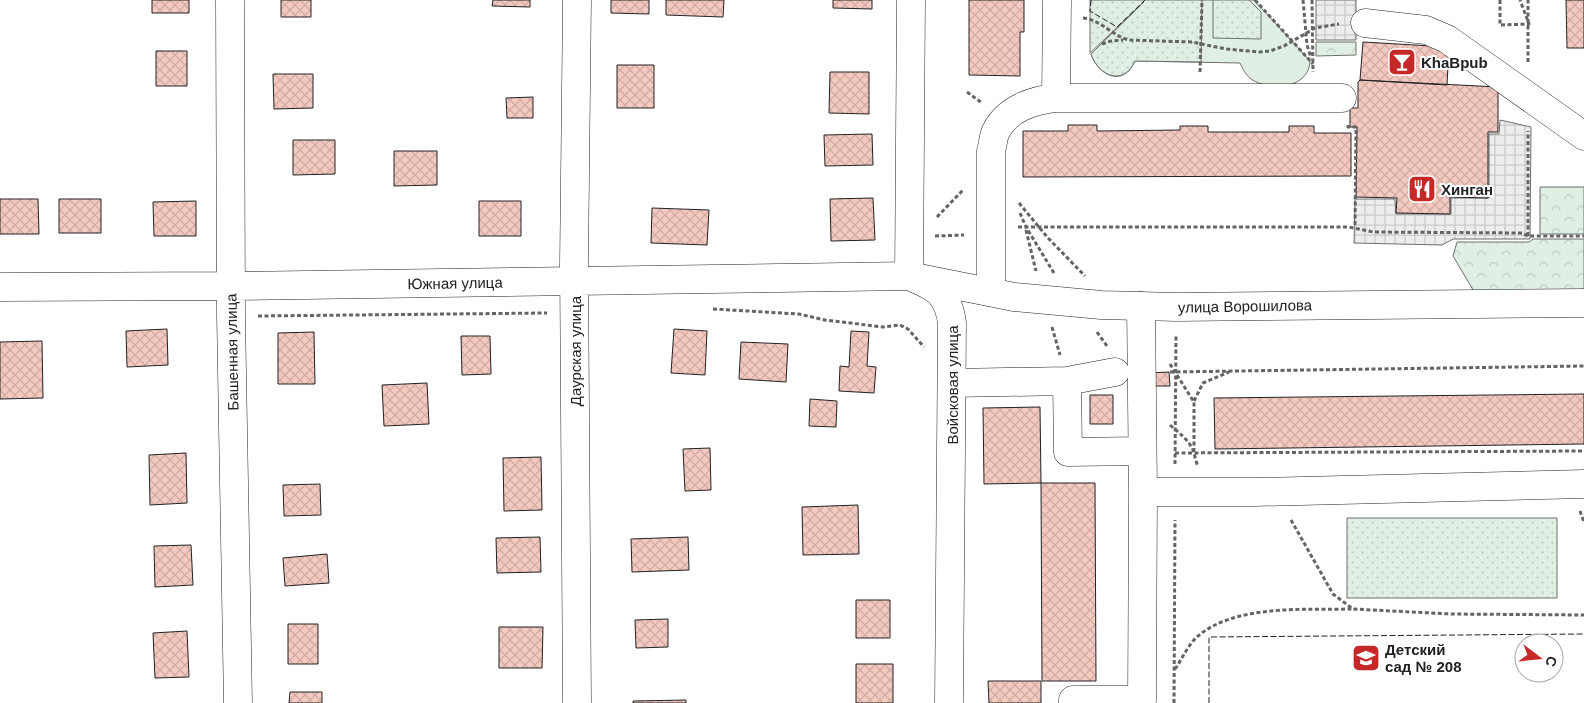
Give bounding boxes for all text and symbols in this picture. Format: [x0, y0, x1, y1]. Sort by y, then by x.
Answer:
bar icon: KhaBpub [1387, 47, 1417, 77]
place label: KhaBpub [1421, 54, 1488, 71]
restaurant icon: Хинган [1407, 174, 1437, 204]
place label: Хинган [1441, 181, 1493, 198]
street label: Южная улица [407, 274, 503, 292]
street label: Башенная улица [222, 293, 242, 411]
street label: Даурская улица [567, 295, 584, 406]
street label: улица Ворошилова [1178, 296, 1313, 316]
street label: Войсковая улица [944, 325, 961, 444]
north arrow [1514, 633, 1564, 683]
place label: Детский сад № 208 [1385, 641, 1461, 675]
school or university icon: Детский сад № 208 [1351, 643, 1381, 673]
text: С [1542, 655, 1561, 669]

